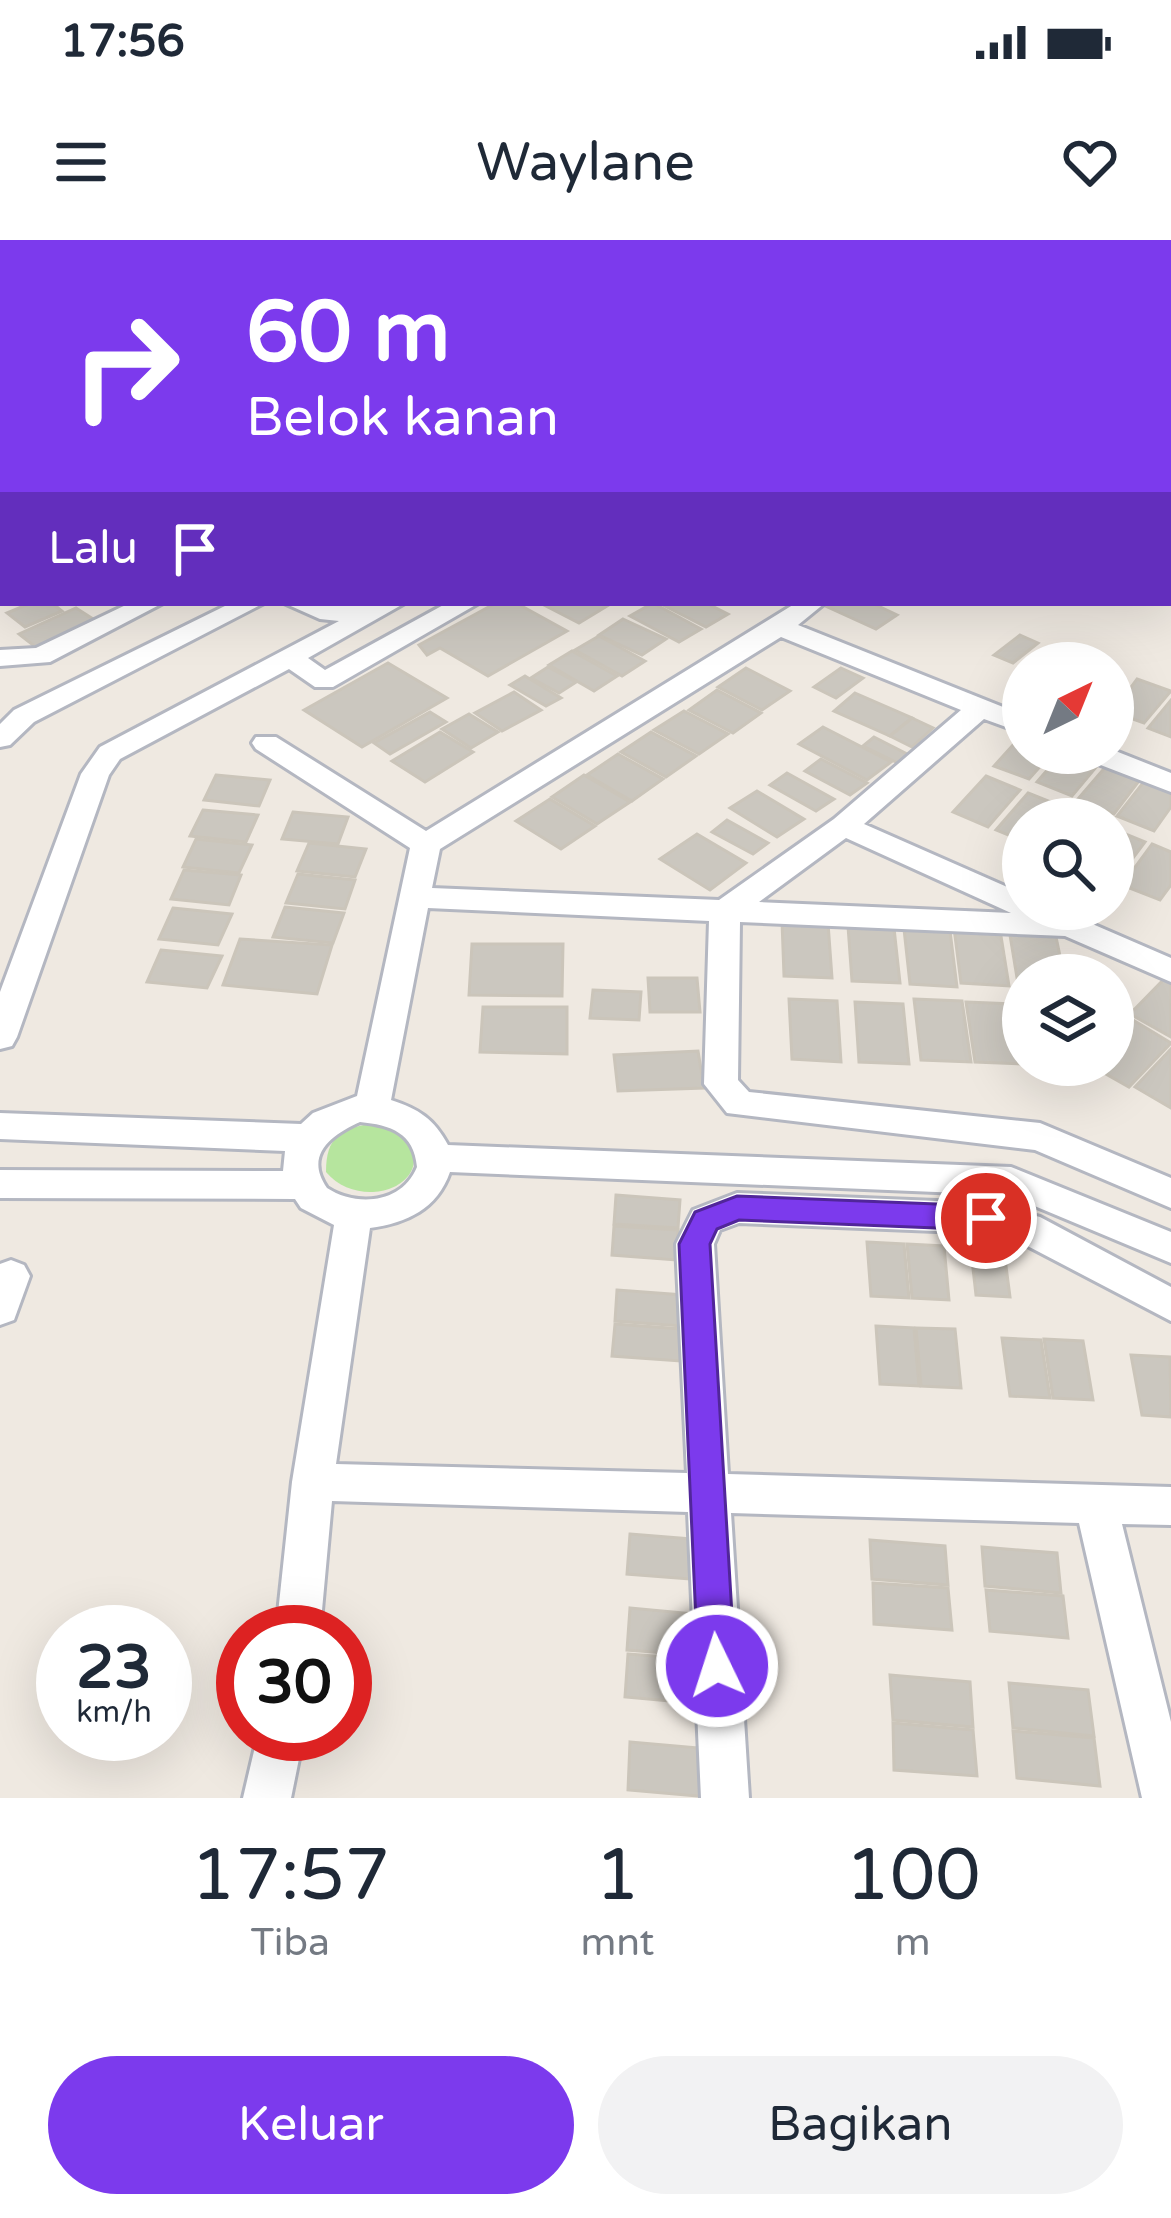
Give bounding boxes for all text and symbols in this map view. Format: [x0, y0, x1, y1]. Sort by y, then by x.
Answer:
text: 17:56 [60, 15, 185, 69]
icon: menu [48, 129, 114, 195]
icon: heart [1057, 129, 1123, 195]
text: Waylane [476, 130, 695, 195]
text: 60 m [246, 283, 450, 384]
icon: right [48, 288, 204, 444]
text: Belok kanan [246, 385, 559, 450]
icon: arrive [162, 516, 228, 582]
text: Lalu [48, 522, 138, 576]
north arrow [1002, 642, 1134, 774]
map controls [1002, 642, 1134, 1086]
button: search [1002, 798, 1134, 930]
button: layers [1002, 954, 1134, 1086]
pin [935, 1167, 1037, 1269]
icon: arrive [953, 1185, 1019, 1251]
position arrow [654, 1603, 780, 1729]
speed limit sign: 30 [216, 1605, 372, 1761]
text: 23 [76, 1632, 152, 1704]
text: km/h [76, 1694, 152, 1731]
text: 17:57 [190, 1833, 390, 1920]
text: 1 [595, 1833, 640, 1920]
text: 100 [845, 1833, 981, 1920]
text: Tiba [250, 1919, 330, 1966]
text: mnt [580, 1919, 654, 1966]
text: m [895, 1919, 931, 1966]
button: Keluar [48, 2056, 574, 2194]
button: Bagikan [598, 2056, 1123, 2194]

